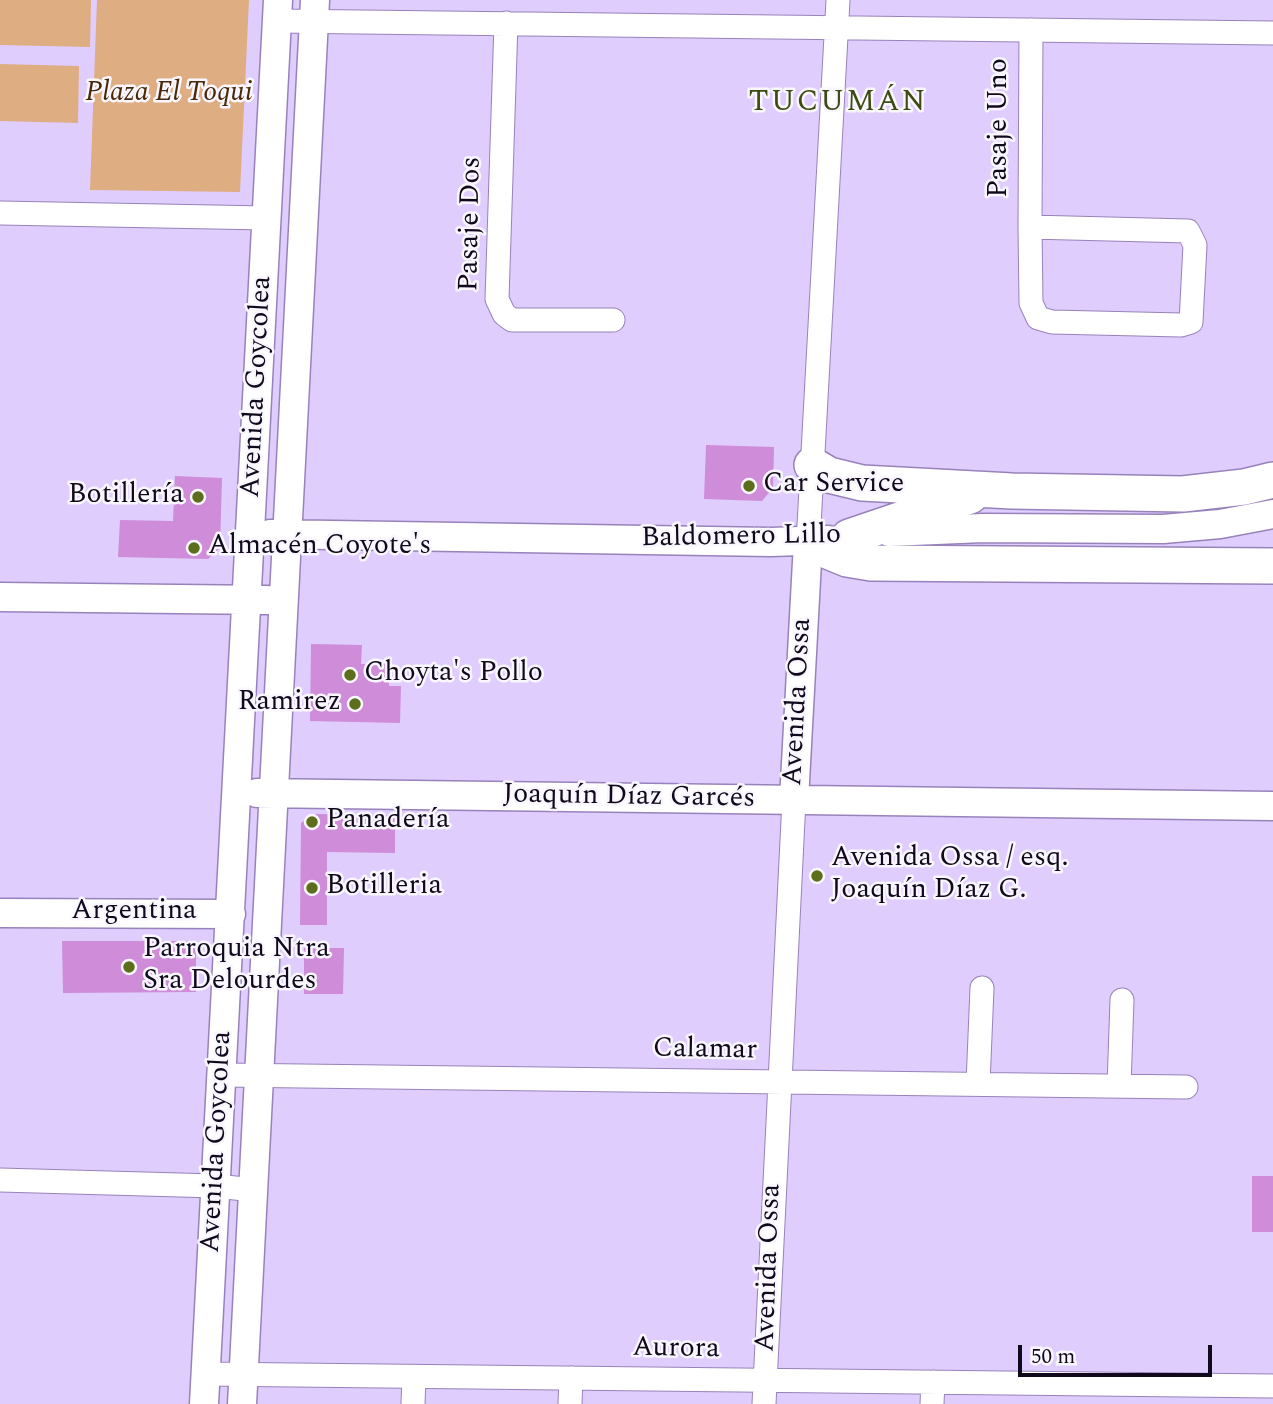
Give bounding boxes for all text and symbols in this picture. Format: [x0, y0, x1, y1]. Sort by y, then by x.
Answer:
street label: Pasaje Uno [984, 58, 1018, 198]
park label: Plaza El Toqui [85, 78, 253, 112]
district label: TUCUMÁN [749, 86, 927, 122]
street label: Pasaje Dos [454, 156, 490, 292]
street label: Avenida Goycolea [235, 275, 281, 499]
place label: Car Service [763, 469, 904, 503]
marker: Car Service [741, 478, 757, 494]
place label: Botillería [68, 480, 184, 514]
marker: Botillería [190, 489, 206, 505]
street label: Baldomero Lillo [641, 519, 841, 557]
place label: Almacén Coyote's [208, 531, 431, 565]
marker: Almacén Coyote's [186, 540, 202, 556]
street label: Avenida Ossa [778, 617, 820, 787]
place label: Choyta's Pollo [364, 658, 543, 692]
marker: Choyta's Pollo [342, 667, 358, 683]
place label: Ramirez [238, 687, 341, 721]
marker: Ramirez [347, 696, 363, 712]
street label: Joaquín Díaz Garcés [503, 779, 755, 817]
place label: Panadería [326, 805, 450, 839]
marker: Panadería [304, 814, 320, 830]
place label: Avenida Ossa / esq. Joaquín Díaz G. [831, 843, 1069, 909]
marker: Avenida Ossa / esq. Joaquín Díaz G. [809, 868, 825, 884]
place label: Botilleria [326, 871, 442, 905]
marker: Botilleria [304, 880, 320, 896]
street label: Argentina [71, 896, 197, 930]
place label: Parroquia Ntra Sra Delourdes [143, 934, 330, 1000]
marker: Parroquia Ntra Sra Delourdes [121, 959, 137, 975]
street label: Avenida Goycolea [195, 1030, 241, 1254]
street label: Calamar [652, 1033, 758, 1069]
street label: Avenida Ossa [750, 1183, 790, 1353]
scale bar [1021, 1330, 1215, 1374]
street label: Aurora [632, 1332, 720, 1368]
text: 50 m [1031, 1341, 1075, 1373]

